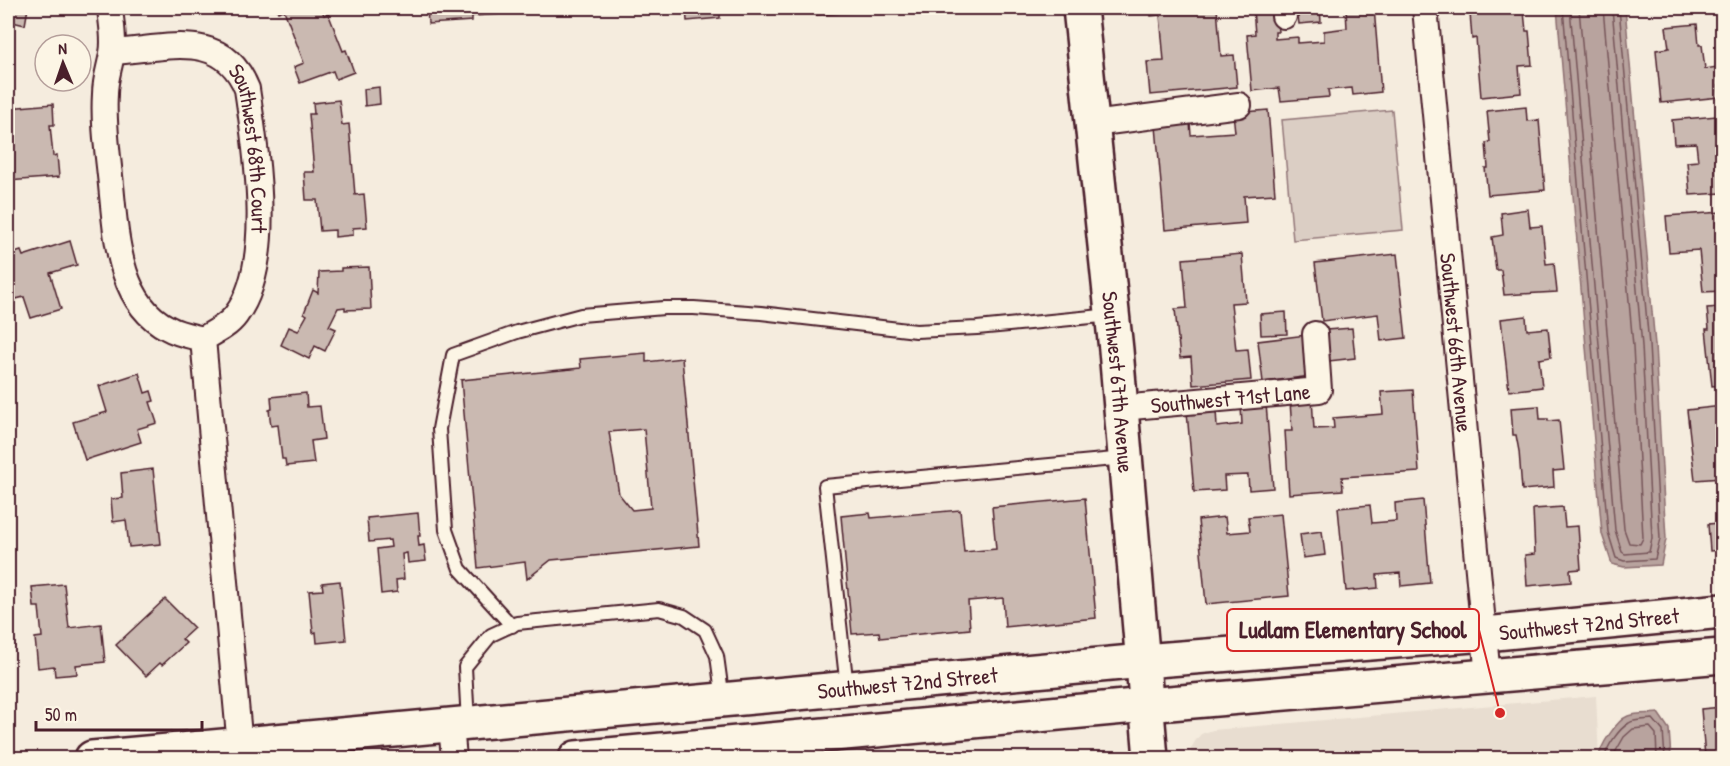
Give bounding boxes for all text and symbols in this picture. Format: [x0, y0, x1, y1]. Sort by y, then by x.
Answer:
north arrow [33, 33, 93, 93]
text: N [58, 37, 68, 59]
street label: Southwest 68th Court [222, 57, 275, 234]
street label: Southwest 66th Avenue [1433, 252, 1480, 434]
street label: Southwest 67th Avenue [1095, 290, 1141, 474]
street label: Southwest 71st Lane [1149, 376, 1312, 420]
street label: Southwest 72nd Street [1498, 600, 1681, 648]
callout: Ludlam Elementary School [1227, 609, 1479, 651]
text: Ludlam Elementary School [1239, 613, 1467, 646]
street label: Southwest 72nd Street [816, 659, 999, 706]
scale bar [36, 694, 202, 732]
text: 50 m [45, 702, 77, 727]

